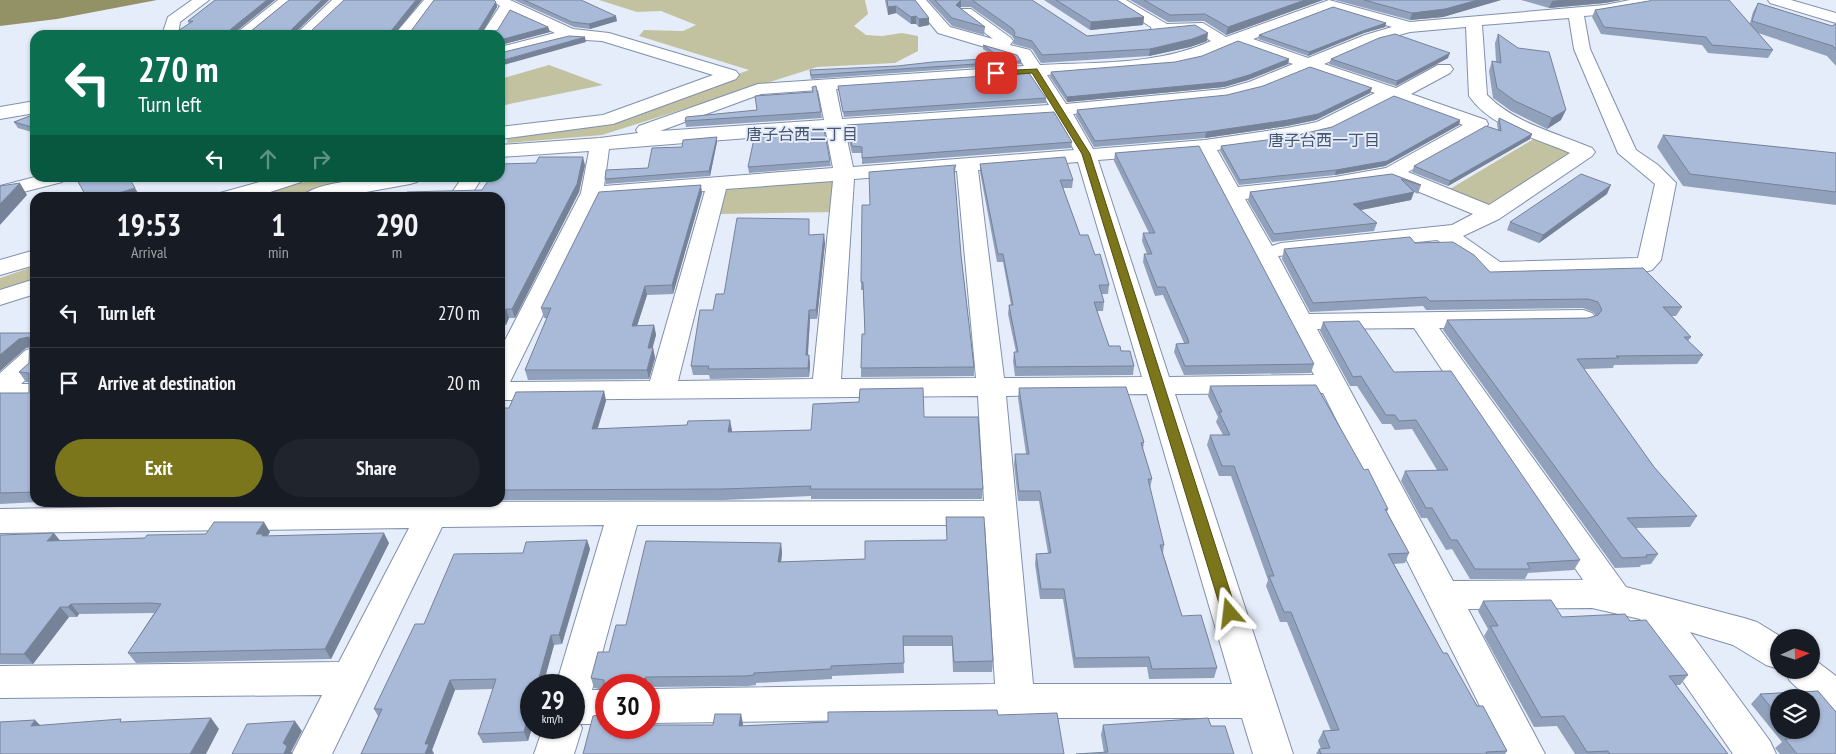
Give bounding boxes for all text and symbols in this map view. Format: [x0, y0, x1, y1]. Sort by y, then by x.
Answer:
text: 270 m [138, 46, 219, 92]
icon: left [55, 50, 120, 115]
pin [975, 52, 1017, 94]
icon: arrive [982, 59, 1010, 87]
text: Turn left [138, 90, 202, 118]
district label: 唐子台西二丁目 [746, 124, 858, 144]
district label: 唐子台西一丁目 [1268, 130, 1380, 150]
icon: left [201, 145, 229, 173]
icon: ahead [254, 145, 282, 173]
icon: right [307, 145, 335, 173]
text: 19:53 [117, 205, 181, 244]
text: 1 [271, 205, 286, 244]
text: 290 [375, 205, 418, 244]
text: Arrival [131, 242, 167, 262]
text: min [268, 242, 289, 262]
text: m [392, 242, 402, 262]
icon: left [55, 299, 83, 327]
text: Turn left [98, 301, 155, 325]
text: 270 m [438, 301, 480, 325]
icon: arrive [55, 369, 83, 397]
text: Arrive at destination [98, 371, 236, 395]
text: 20 m [447, 371, 480, 395]
button: Exit [55, 439, 263, 497]
button: Share [273, 439, 480, 497]
position arrow [1203, 586, 1255, 638]
north arrow [1770, 629, 1820, 679]
map controls [1770, 629, 1820, 739]
speed limit sign: 30 [595, 674, 660, 739]
text: 29 [541, 684, 564, 716]
button: layers [1770, 689, 1820, 739]
text: km/h [542, 711, 563, 726]

